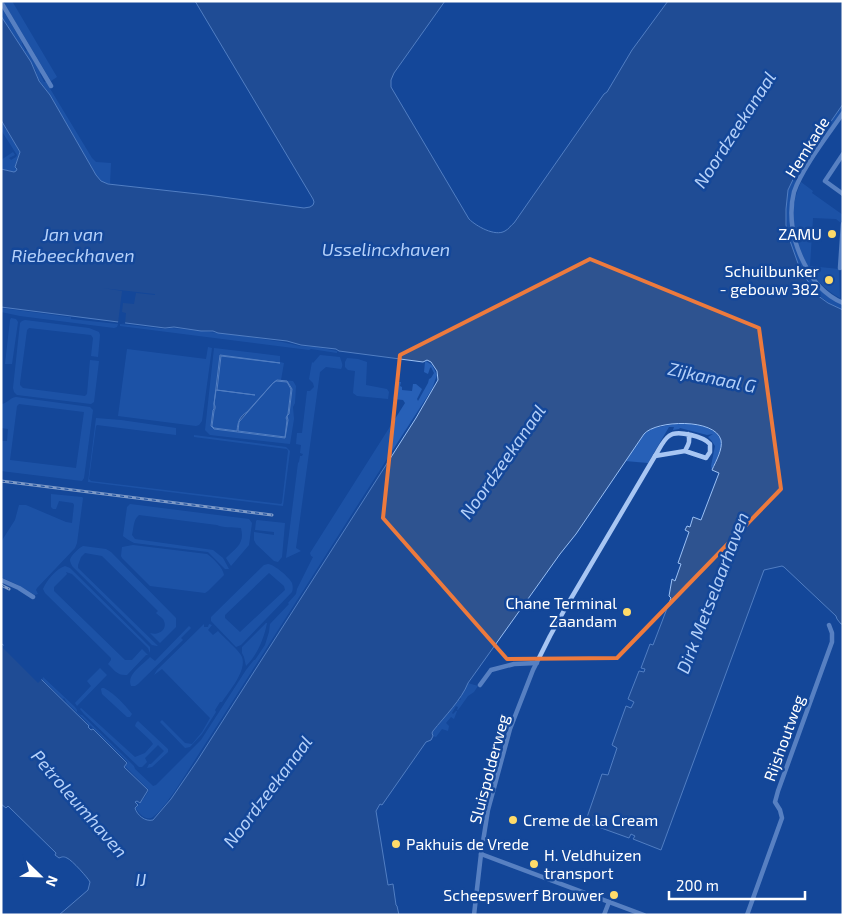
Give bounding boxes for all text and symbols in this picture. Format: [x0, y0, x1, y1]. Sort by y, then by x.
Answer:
water label: Noordzeekanaal [688, 67, 780, 192]
street label: Hemkade [781, 113, 833, 181]
water label: Jan van Riebeeckhaven [11, 223, 135, 266]
place label: ZAMU [778, 224, 822, 243]
marker: ZAMU [826, 228, 838, 240]
water label: Usselincxhaven [322, 238, 450, 260]
place label: Schuilbunker - gebouw 382 [719, 261, 820, 298]
marker: Schuilbunker - gebouw 382 [823, 274, 835, 286]
water label: Zijkanaal G [666, 357, 758, 397]
water label: Noordzeekanaal [455, 400, 550, 523]
water label: Dirk Metselaarhaven [671, 509, 753, 677]
place label: Chane Terminal Zaandam [505, 593, 617, 630]
marker: Chane Terminal Zaandam [621, 606, 633, 618]
street label: Rijshoutweg [759, 692, 809, 784]
street label: Sluispolderweg [465, 712, 512, 826]
water label: Noordzeekanaal [218, 731, 316, 852]
water label: Petroleumhaven [27, 745, 132, 862]
place label: Creme de la Cream [523, 810, 658, 829]
marker: Creme de la Cream [507, 814, 519, 826]
place label: Pakhuis de Vrede [406, 834, 529, 853]
marker: Pakhuis de Vrede [390, 838, 402, 850]
place label: H. Veldhuizen transport [544, 845, 642, 882]
north arrow [15, 851, 65, 901]
marker: H. Veldhuizen transport [528, 858, 540, 870]
water label: IJ [136, 868, 146, 890]
scale bar [669, 868, 805, 900]
text: N [43, 873, 62, 889]
text: 200 m [676, 876, 719, 894]
place label: Scheepswerf Brouwer [443, 885, 605, 904]
marker: Scheepswerf Brouwer [608, 889, 620, 901]

